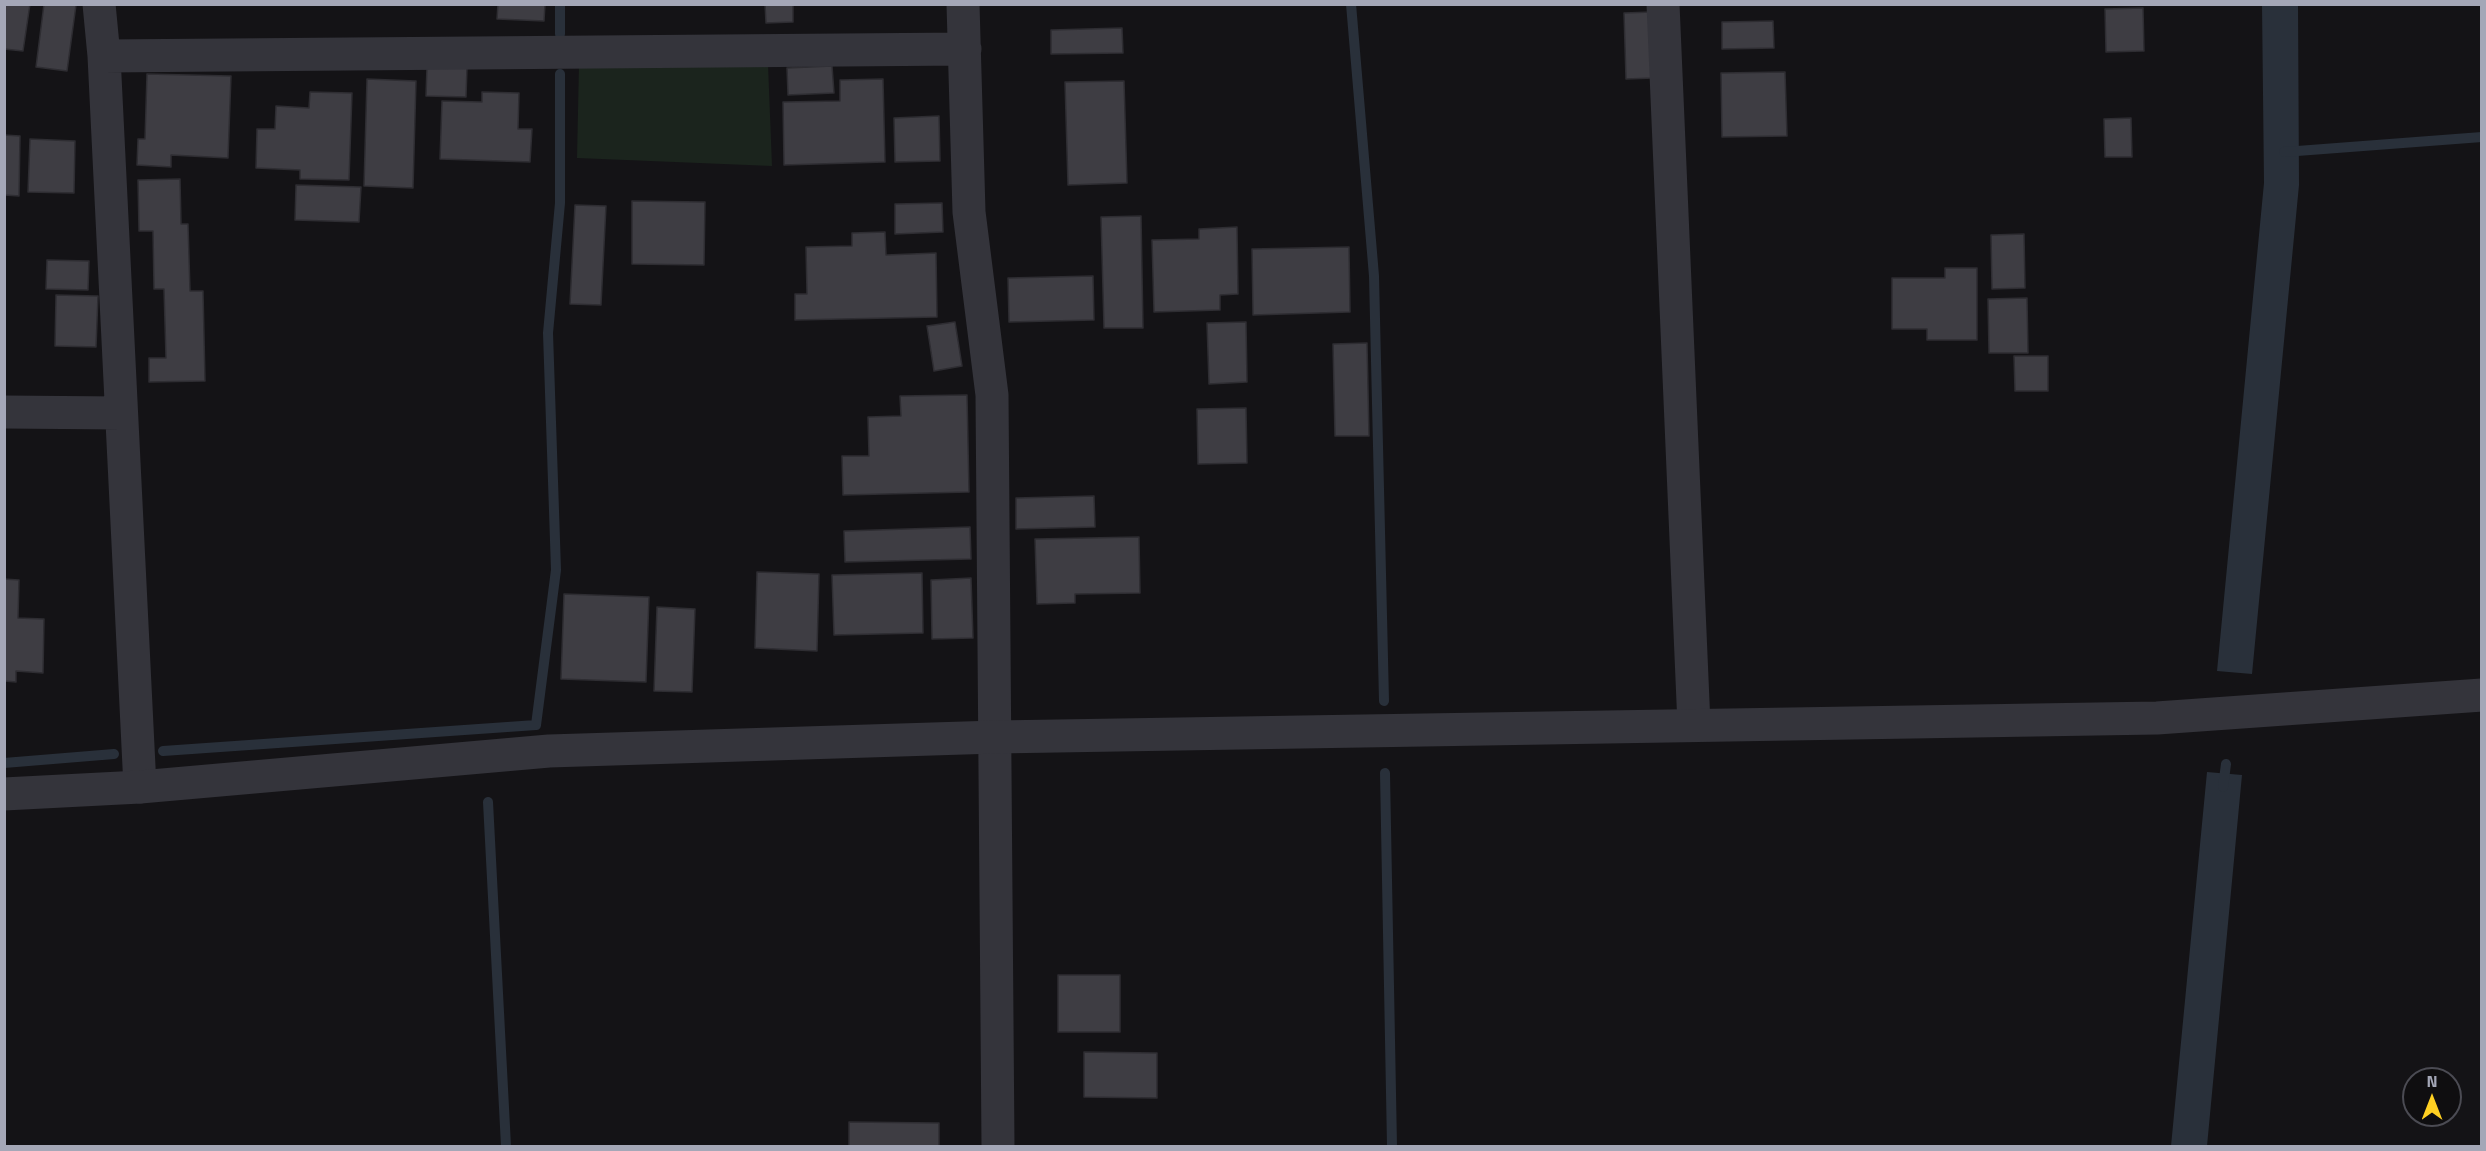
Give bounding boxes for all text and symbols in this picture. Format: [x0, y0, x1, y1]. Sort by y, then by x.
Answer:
north arrow [2402, 1067, 2462, 1127]
text: N [2426, 1069, 2438, 1093]

